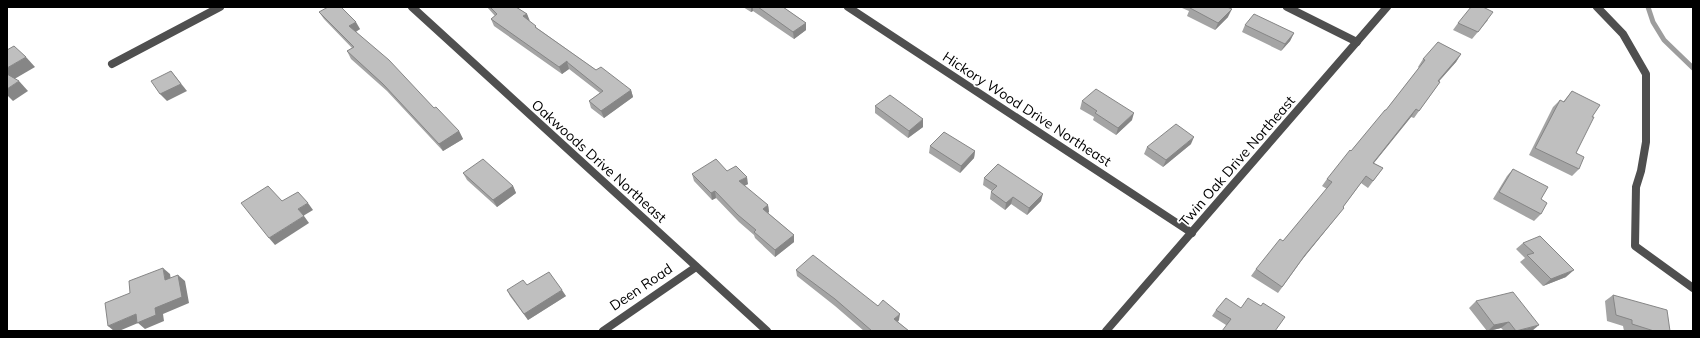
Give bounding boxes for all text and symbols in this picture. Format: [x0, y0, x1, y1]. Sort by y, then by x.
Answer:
street label: Hickory Wood Drive Northeast [939, 48, 1115, 170]
street label: Twin Oak Drive Northeast [1175, 92, 1299, 230]
street label: Oakwoods Drive Northeast [528, 96, 670, 226]
street label: Deen Road [606, 259, 676, 315]

